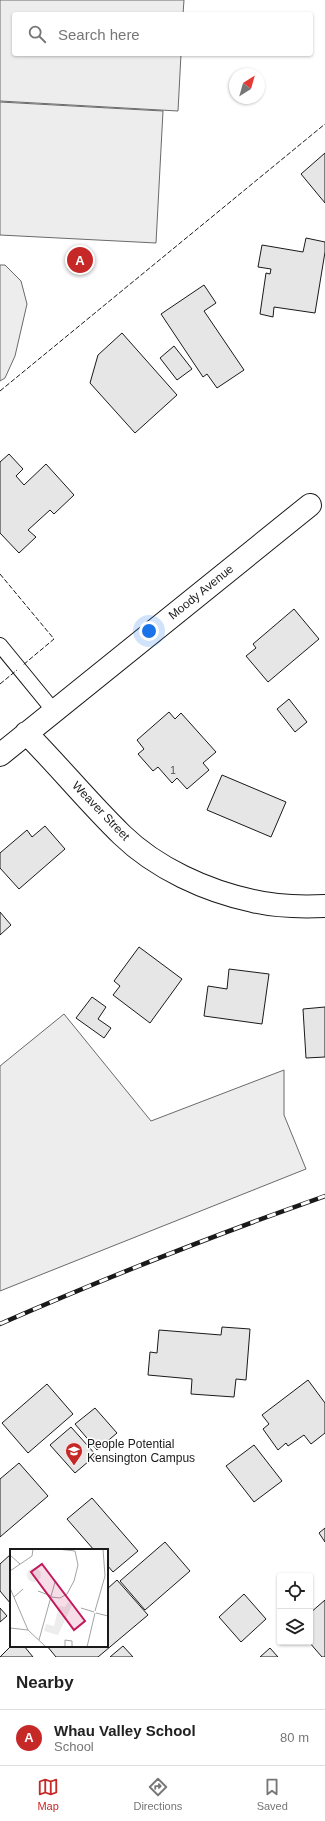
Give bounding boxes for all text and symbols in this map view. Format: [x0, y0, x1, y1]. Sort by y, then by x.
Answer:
search box [12, 12, 313, 56]
icon: search [26, 23, 48, 45]
text: Search here [58, 26, 140, 43]
north arrow [229, 68, 265, 104]
pin: A [67, 245, 93, 275]
street label: Moody Avenue [166, 561, 236, 622]
your location [139, 621, 159, 641]
house number: 1 [170, 765, 176, 776]
street label: Weaver Street [69, 779, 133, 844]
place label: People Potential Kensington Campus [87, 1437, 195, 1465]
school or university icon: People Potential Kensington Campus [64, 1441, 84, 1466]
inset map [10, 1549, 108, 1647]
map controls [277, 1573, 313, 1645]
button: locate [277, 1573, 313, 1609]
button: layers [277, 1609, 313, 1645]
text: Nearby [16, 1673, 74, 1692]
text: Whau Valley School [54, 1722, 196, 1739]
text: A [24, 1730, 34, 1745]
text: 80 m [280, 1730, 309, 1745]
text: School [54, 1739, 94, 1754]
tab: Map [37, 1776, 59, 1812]
tab: Directions [133, 1776, 182, 1812]
tab: Saved [257, 1776, 288, 1812]

